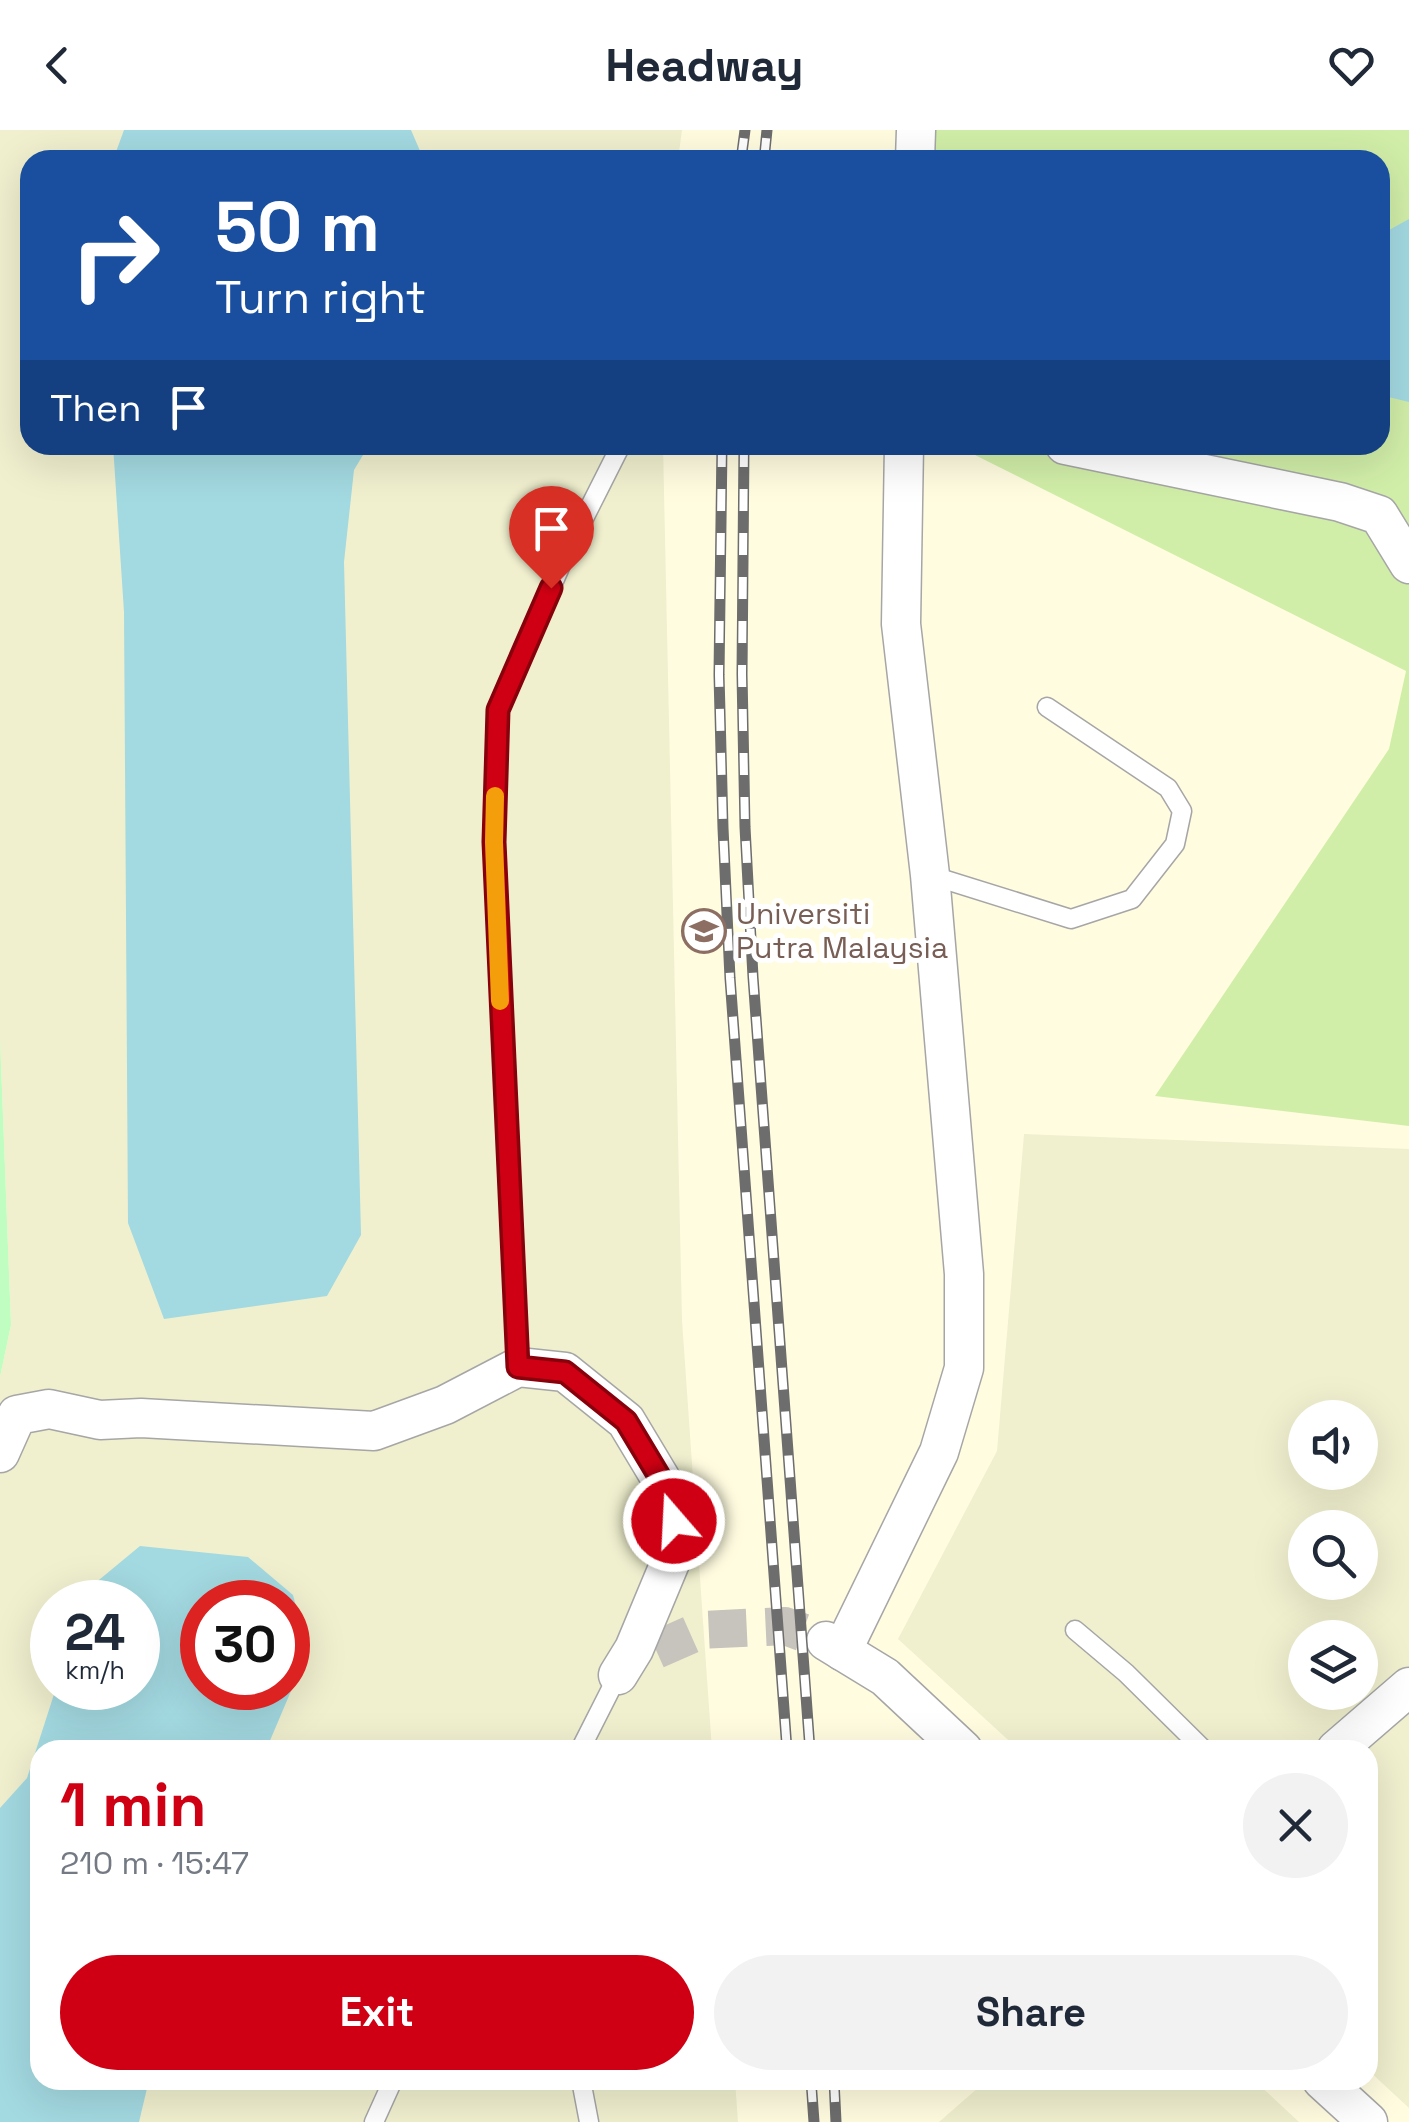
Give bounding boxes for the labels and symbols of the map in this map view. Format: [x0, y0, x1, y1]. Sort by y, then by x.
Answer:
pin [509, 486, 594, 589]
place label: Universiti Putra Malaysia [736, 894, 948, 967]
school or university icon: Universiti Putra Malaysia [681, 908, 727, 954]
position arrow [622, 1469, 726, 1573]
speed limit sign: 30 [180, 1580, 310, 1710]

